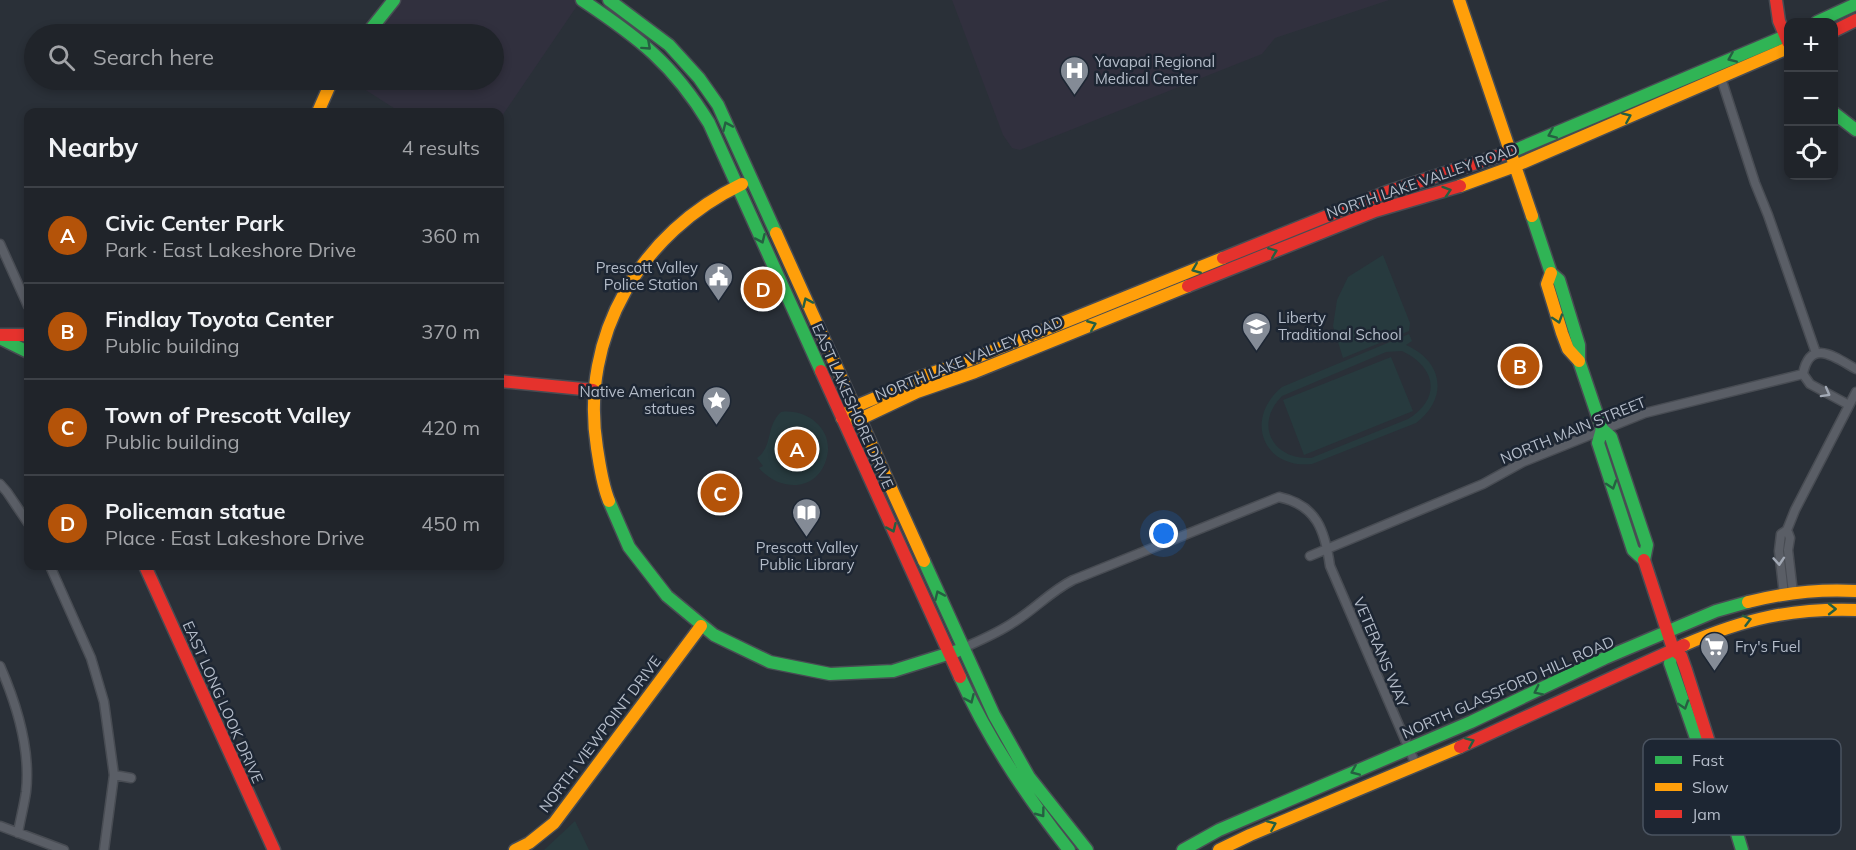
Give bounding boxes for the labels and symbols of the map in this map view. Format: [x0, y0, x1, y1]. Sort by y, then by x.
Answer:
one-way arrow [640, 39, 651, 50]
one-way arrow [1727, 51, 1738, 63]
place label: Yavapai Regional Medical Center [1094, 52, 1215, 88]
hospital icon: Yavapai Regional Medical Center [1058, 54, 1090, 96]
one-way arrow [1621, 112, 1632, 124]
one-way arrow [723, 121, 735, 132]
one-way arrow [1548, 127, 1559, 139]
street label: NORTH LAKE VALLEY ROAD [1324, 139, 1520, 223]
one-way arrow [1441, 186, 1452, 198]
one-way arrow [754, 233, 766, 244]
one-way arrow [1267, 247, 1278, 259]
place label: Prescott Valley Police Station [596, 258, 698, 294]
public building icon: Prescott Valley Police Station [703, 260, 735, 302]
one-way arrow [1192, 262, 1203, 274]
pin: D [744, 266, 783, 312]
one-way arrow [802, 297, 814, 308]
place label: Liberty Traditional School [1278, 308, 1402, 344]
school or university icon: Liberty Traditional School [1241, 310, 1273, 352]
street label: NORTH LAKE VALLEY ROAD [872, 312, 1066, 404]
one-way arrow [1551, 313, 1563, 324]
street label: EAST LAKESHORE DRIVE [808, 320, 898, 492]
one-way arrow [1086, 320, 1097, 332]
pin: B [1500, 344, 1540, 388]
place label: Native American statues [580, 382, 695, 418]
place icon: Native American statues [700, 384, 732, 426]
one-way arrow [1820, 386, 1830, 397]
street label: NORTH MAIN STREET [1497, 392, 1649, 468]
pin: A [778, 426, 816, 472]
pin: C [700, 470, 740, 516]
one-way arrow [1604, 479, 1617, 490]
library icon: Prescott Valley Public Library [791, 496, 823, 538]
your location [1149, 519, 1178, 548]
one-way arrow [885, 522, 897, 533]
place label: Prescott Valley Public Library [756, 538, 858, 574]
one-way arrow [1773, 556, 1786, 565]
one-way arrow [934, 590, 946, 601]
street label: VETERANS WAY [1349, 594, 1413, 711]
one-way arrow [1828, 603, 1837, 615]
one-way arrow [1741, 615, 1752, 627]
street label: EAST LONG LOOK DRIVE [179, 618, 268, 786]
supermarket icon: Fry's Fuel [1698, 630, 1730, 672]
street label: NORTH GLASSFORD HILL ROAD [1399, 631, 1617, 743]
place label: Fry's Fuel [1735, 637, 1800, 656]
street label: NORTH VIEWPOINT DRIVE [535, 652, 665, 816]
one-way arrow [1533, 683, 1544, 695]
one-way arrow [962, 693, 974, 704]
one-way arrow [1676, 699, 1689, 710]
one-way arrow [1464, 737, 1475, 749]
legend [1643, 739, 1841, 835]
text: Fast [1692, 750, 1724, 770]
one-way arrow [1350, 764, 1361, 776]
text: Slow [1692, 777, 1729, 797]
text: Jam [1692, 804, 1721, 824]
one-way arrow [1034, 807, 1045, 818]
one-way arrow [1265, 821, 1276, 833]

